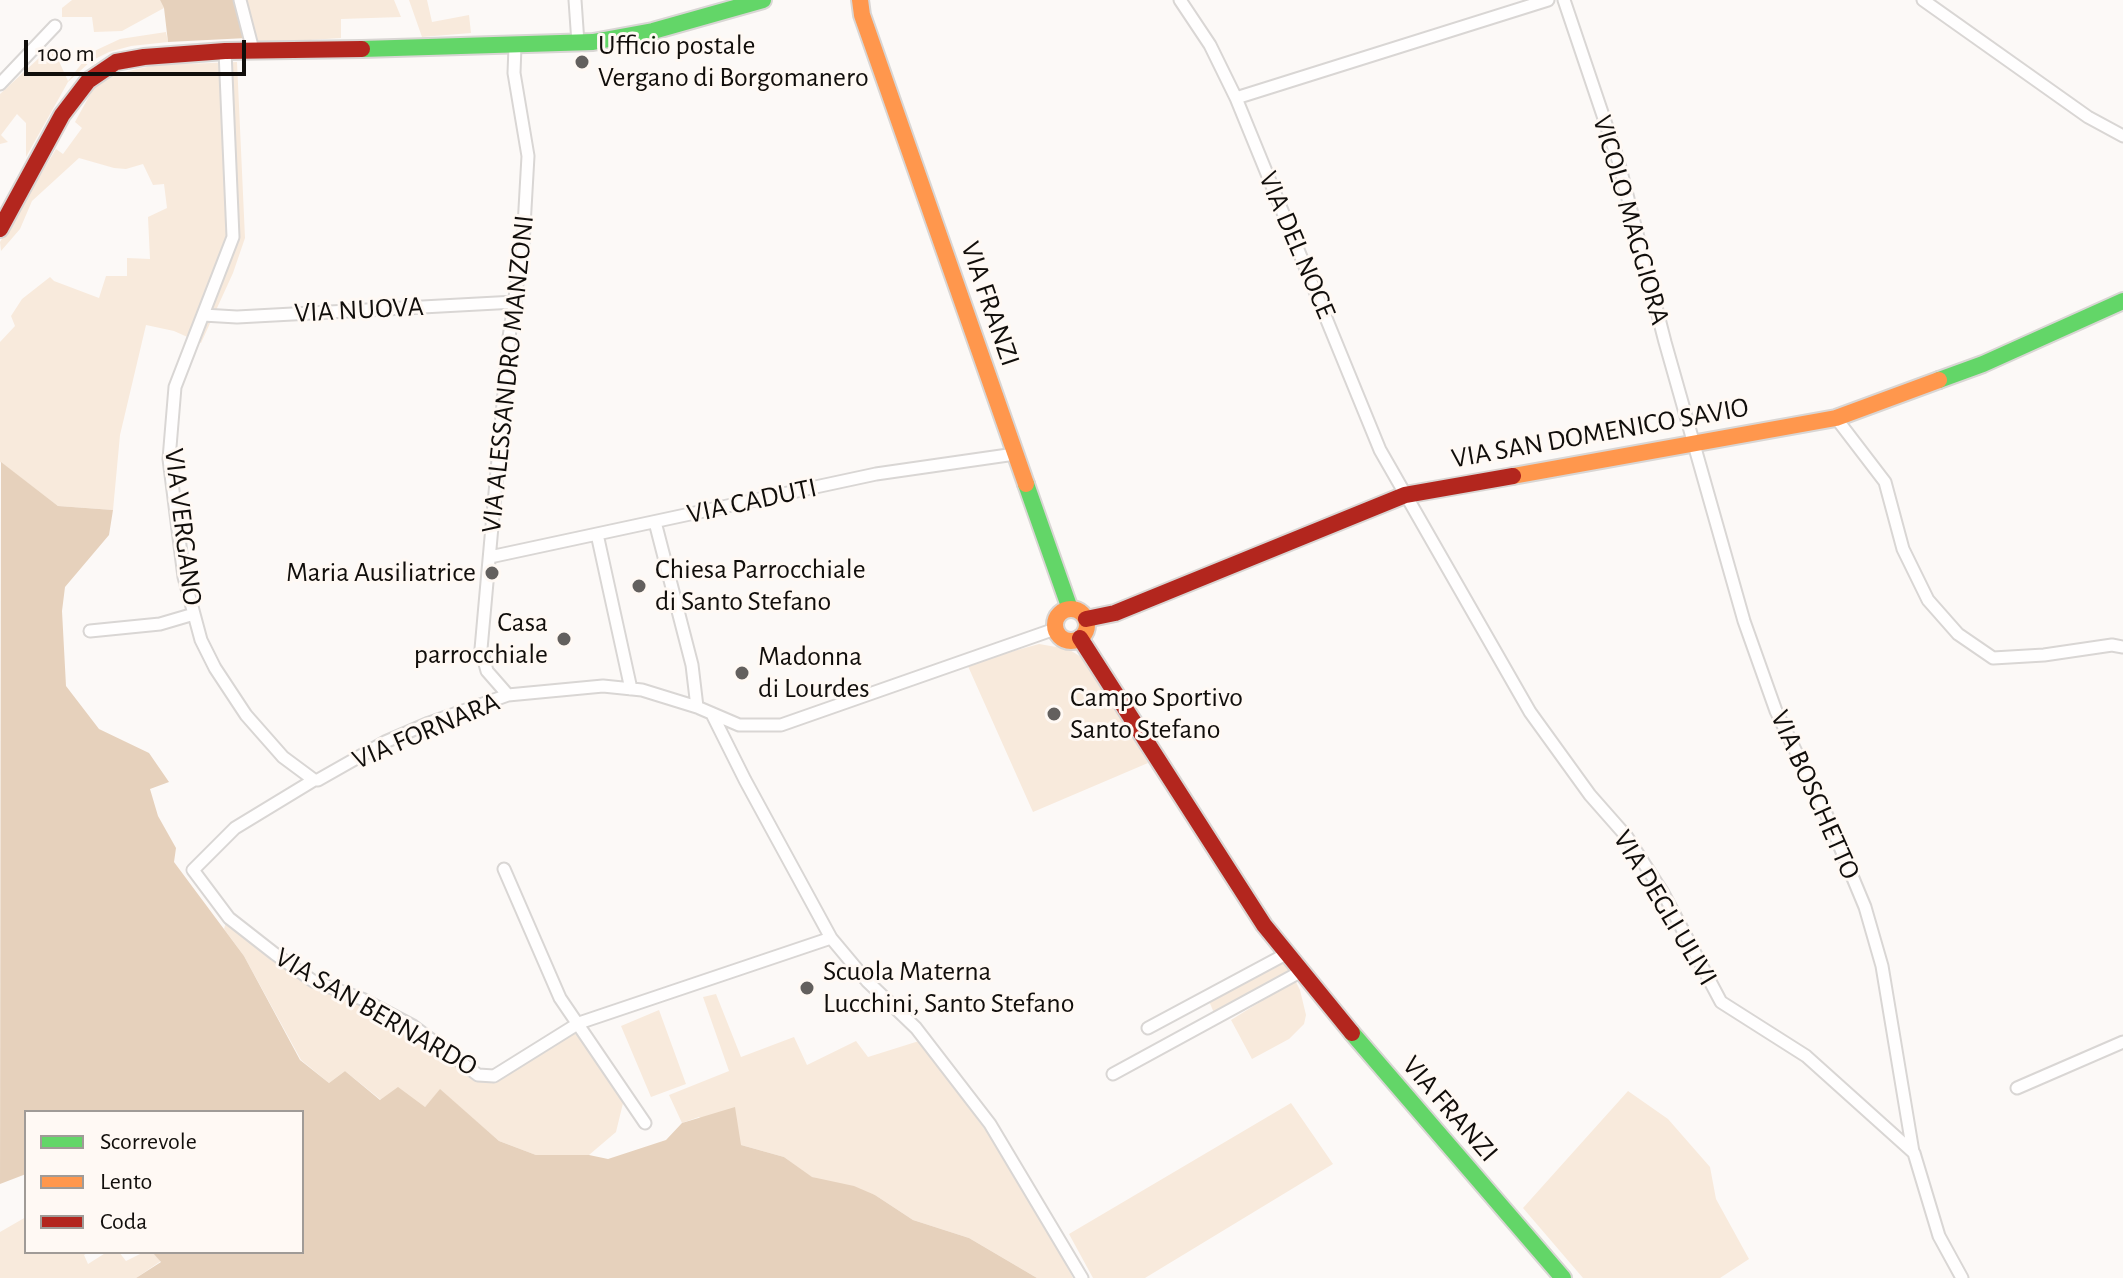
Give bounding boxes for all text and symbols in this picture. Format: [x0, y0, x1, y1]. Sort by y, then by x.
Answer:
scale bar [28, 24, 250, 74]
place label: Ufficio postale Vergano di Borgomanero [598, 29, 869, 95]
text: 100 m [38, 42, 95, 66]
marker: Ufficio postale Vergano di Borgomanero [573, 53, 591, 71]
street label: VICOLO MAGGIORA [1585, 111, 1677, 329]
street label: VIA DEL NOCE [1251, 166, 1343, 324]
street label: VIA ALESSANDRO MANZONI [475, 213, 541, 535]
street label: VIA FRANZI [953, 237, 1027, 371]
street label: VIA NUOVA [293, 290, 425, 330]
street label: VIA SAN DOMENICO SAVIO [1449, 390, 1751, 476]
street label: VIA VERGANO [157, 446, 209, 608]
street label: VIA CADUTI [684, 471, 820, 531]
place label: Chiesa Parrocchiale di Santo Stefano [655, 553, 866, 619]
place label: Maria Ausiliatrice [286, 556, 476, 590]
marker: Maria Ausiliatrice [483, 564, 501, 582]
marker: Chiesa Parrocchiale di Santo Stefano [630, 577, 648, 595]
place label: Casa parrocchiale [414, 606, 548, 672]
marker: Casa parrocchiale [555, 630, 573, 648]
place label: Madonna di Lourdes [758, 640, 870, 706]
marker: Madonna di Lourdes [733, 664, 751, 682]
place label: Campo Sportivo Santo Stefano [1070, 681, 1243, 747]
street label: VIA FORNARA [347, 685, 505, 777]
marker: Campo Sportivo Santo Stefano [1045, 705, 1063, 723]
street label: VIA BOSCHETTO [1763, 705, 1867, 885]
street label: VIA DEGLI ULIVI [1605, 824, 1725, 992]
street label: VIA SAN BERNARDO [269, 940, 483, 1084]
place label: Scuola Materna Lucchini, Santo Stefano [823, 955, 1074, 1021]
marker: Scuola Materna Lucchini, Santo Stefano [798, 979, 816, 997]
street label: VIA FRANZI [1395, 1049, 1505, 1169]
legend [24, 1110, 304, 1254]
text: Scorrevole [100, 1130, 197, 1154]
text: Lento [100, 1170, 152, 1194]
text: Coda [100, 1210, 147, 1234]

